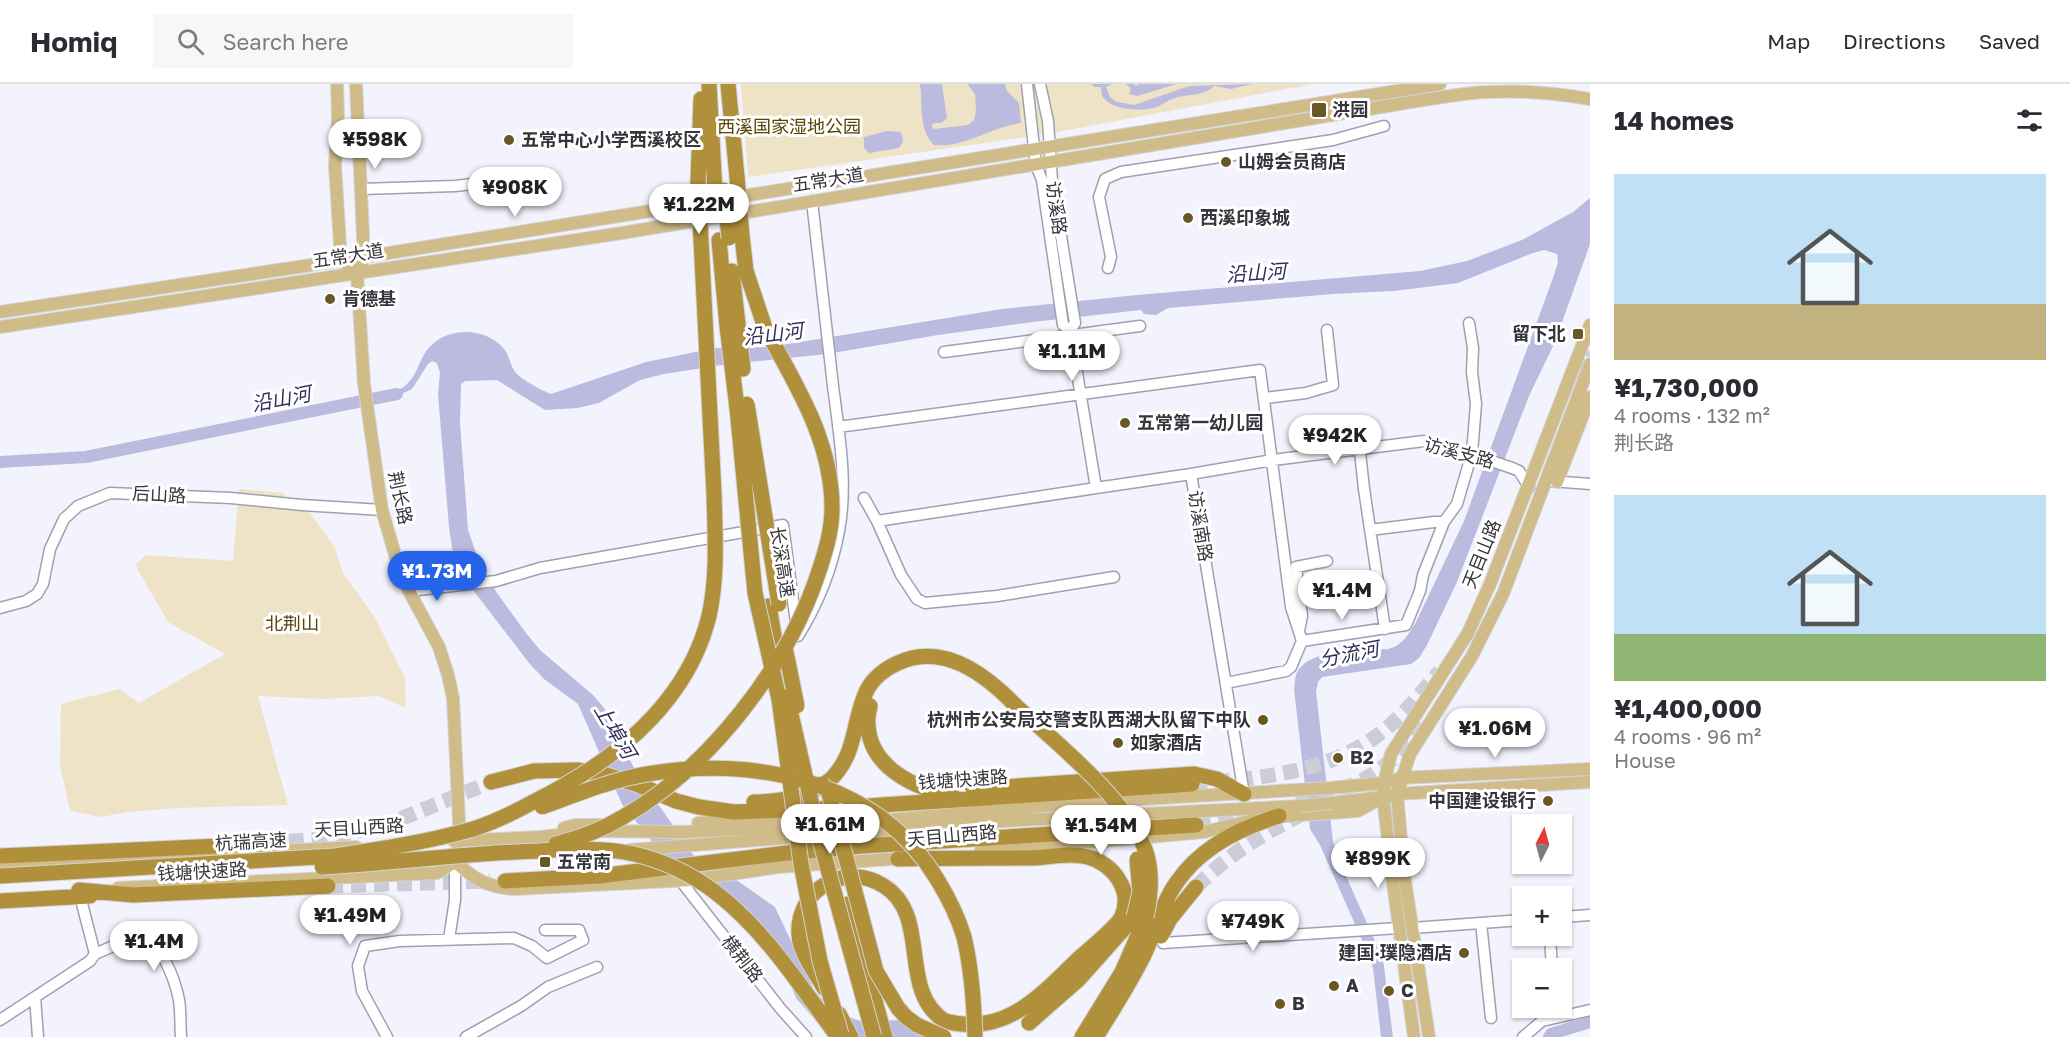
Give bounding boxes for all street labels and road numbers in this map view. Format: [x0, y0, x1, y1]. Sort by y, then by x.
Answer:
street label: 五常大道 [791, 163, 865, 196]
street label: 访溪路 [1042, 180, 1072, 236]
street label: 五常大道 [311, 239, 385, 272]
street label: 访溪支路 [1422, 432, 1497, 472]
street label: 荆长路 [385, 469, 417, 526]
street label: 后山路 [132, 482, 187, 506]
street label: 访溪南路 [1184, 489, 1217, 563]
street label: 天目山路 [1457, 516, 1505, 591]
street label: 长深高速 [766, 525, 799, 599]
street label: 钱塘快速路 [917, 765, 1009, 793]
street label: 天目山西路 [313, 814, 404, 840]
street label: 天目山西路 [906, 820, 998, 850]
street label: 杭瑞高速 [214, 828, 287, 854]
street label: 钱塘快速路 [156, 858, 247, 884]
street label: 横荆路 [717, 930, 768, 986]

